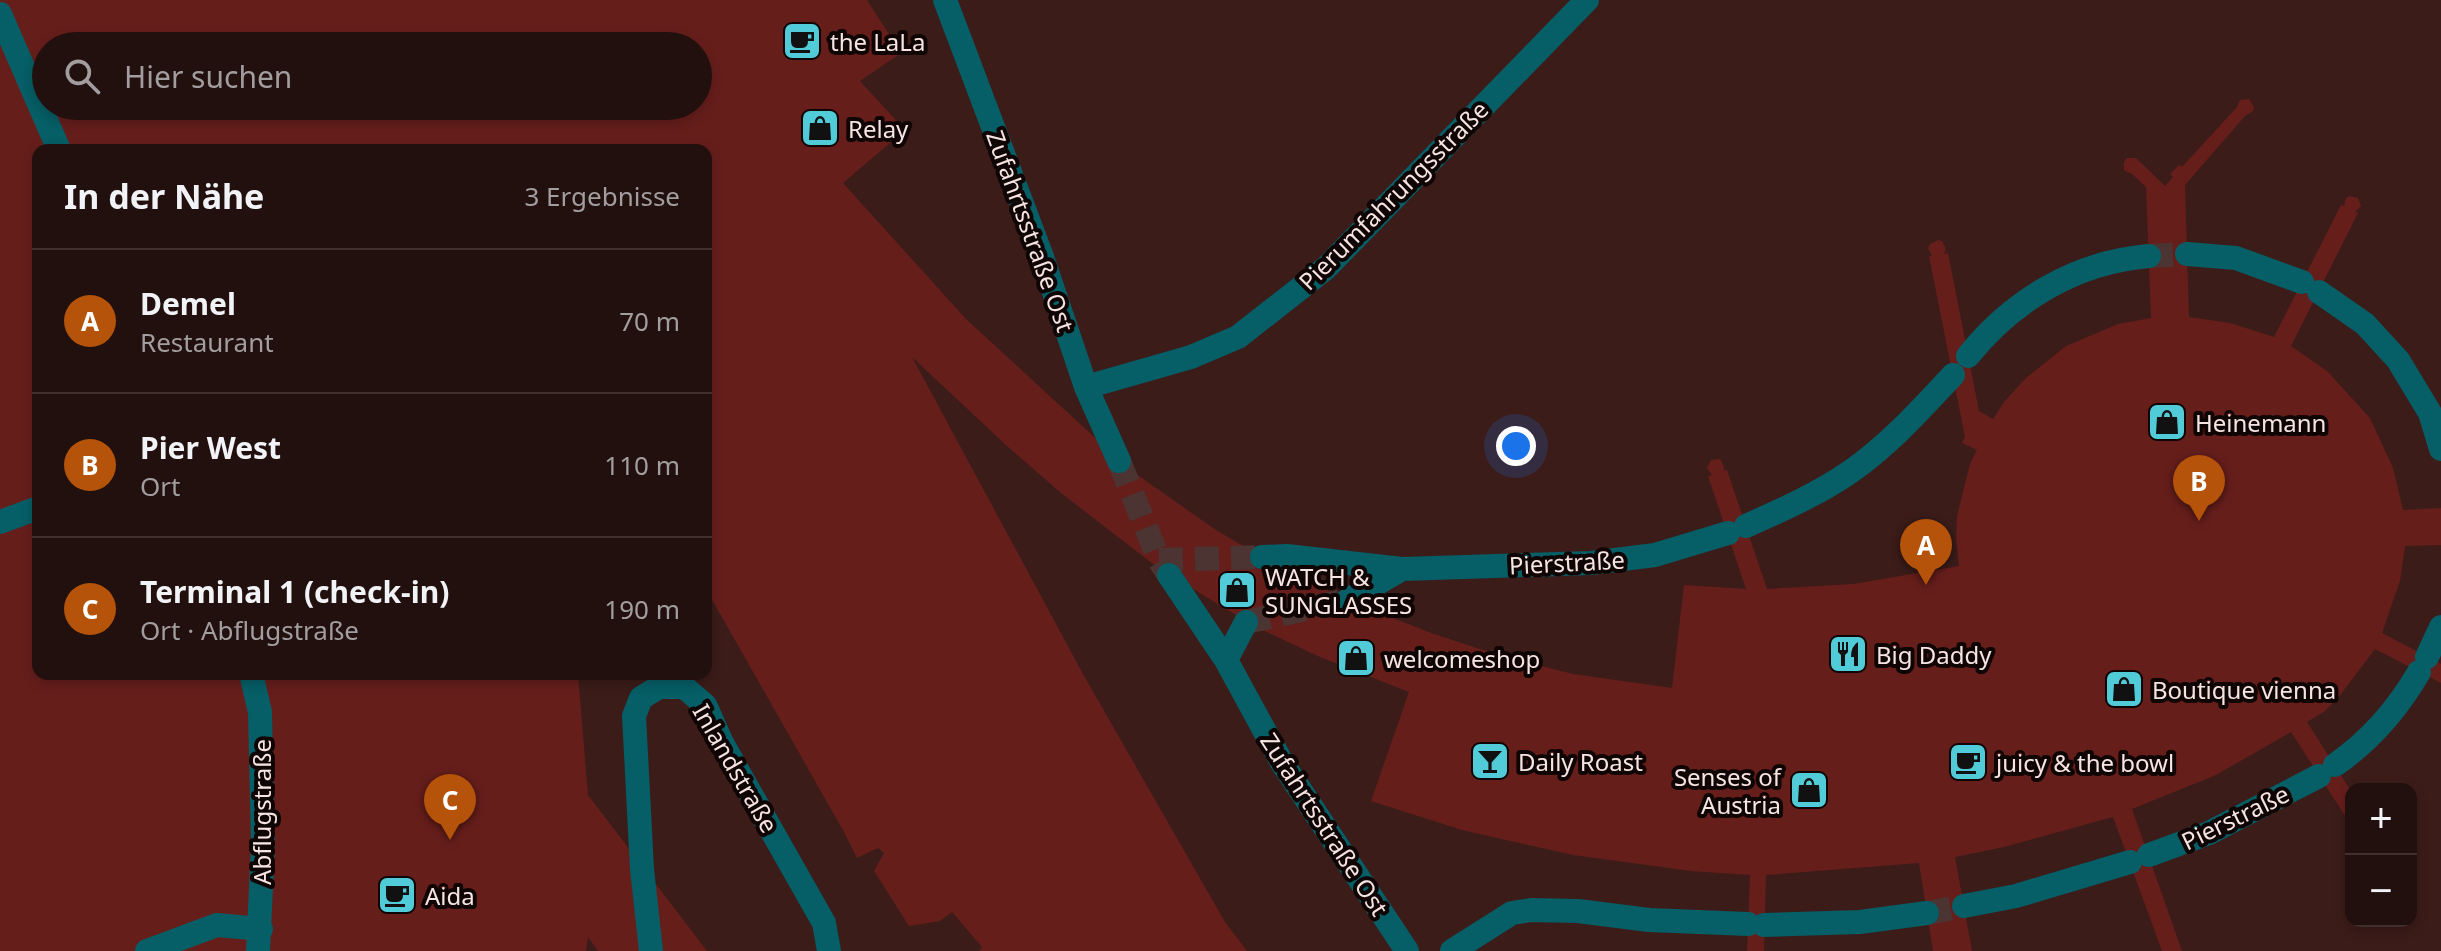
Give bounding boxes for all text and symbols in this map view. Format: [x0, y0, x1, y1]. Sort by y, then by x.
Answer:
cafe icon: the LaLa [781, 20, 823, 62]
place label: the LaLa [830, 25, 925, 58]
search box [32, 32, 712, 120]
icon: search [60, 54, 104, 98]
text: Hier suchen [124, 56, 292, 97]
street label: Pierumfahrungsstraße [1291, 93, 1495, 297]
shop icon: Relay [799, 107, 841, 149]
place label: Relay [848, 112, 909, 145]
street label: Zufahrtsstraße Ost [979, 126, 1083, 337]
text: In der Nähe [64, 173, 264, 219]
text: 3 Ergebnisse [524, 178, 680, 214]
text: Demel [140, 283, 236, 324]
text: A [81, 303, 99, 339]
text: 70 m [619, 303, 680, 339]
text: Restaurant [140, 324, 274, 360]
shop icon: Heinemann [2146, 401, 2188, 443]
place label: Heinemann [2195, 406, 2326, 439]
your location [1496, 426, 1536, 466]
text: Pier West [140, 427, 281, 468]
text: B [81, 447, 99, 483]
text: 110 m [604, 447, 680, 483]
pin: B [2173, 455, 2225, 521]
text: Ort [140, 468, 180, 504]
pin: A [1900, 519, 1952, 585]
street label: Pierstraße [1508, 542, 1626, 582]
place label: WATCH & SUNGLASSES [1265, 560, 1412, 621]
shop icon: WATCH & SUNGLASSES [1216, 569, 1258, 611]
text: Terminal 1 (check-in) [140, 571, 449, 612]
text: C [82, 591, 98, 627]
text: 190 m [604, 591, 680, 627]
text: Ort · Abflugstraße [140, 612, 359, 648]
restaurant icon: Big Daddy [1827, 633, 1869, 675]
shop icon: welcomeshop [1335, 637, 1377, 679]
place label: Big Daddy [1876, 638, 1992, 671]
place label: welcomeshop [1384, 642, 1540, 675]
shop icon: Boutique vienna [2103, 668, 2145, 710]
place label: Boutique vienna [2152, 673, 2336, 706]
street label: Inlandstraße [686, 697, 786, 839]
street label: Zufahrtsstraße Ost [1253, 726, 1397, 922]
street label: Abflugstraße [245, 739, 278, 885]
bar icon: Daily Roast [1469, 740, 1511, 782]
cafe icon: juicy & the bowl [1947, 741, 1989, 783]
place label: Daily Roast [1518, 745, 1643, 778]
place label: juicy & the bowl [1994, 746, 2174, 779]
place label: Senses of Austria [1674, 760, 1783, 821]
shop icon: Senses of Austria [1788, 769, 1830, 811]
pin: C [424, 774, 476, 840]
street label: Pierstraße [2176, 777, 2294, 857]
map controls [2345, 783, 2417, 927]
button: + [2345, 783, 2417, 855]
button: − [2345, 855, 2417, 927]
cafe icon: Aida [376, 874, 418, 916]
place label: Aida [425, 879, 475, 912]

